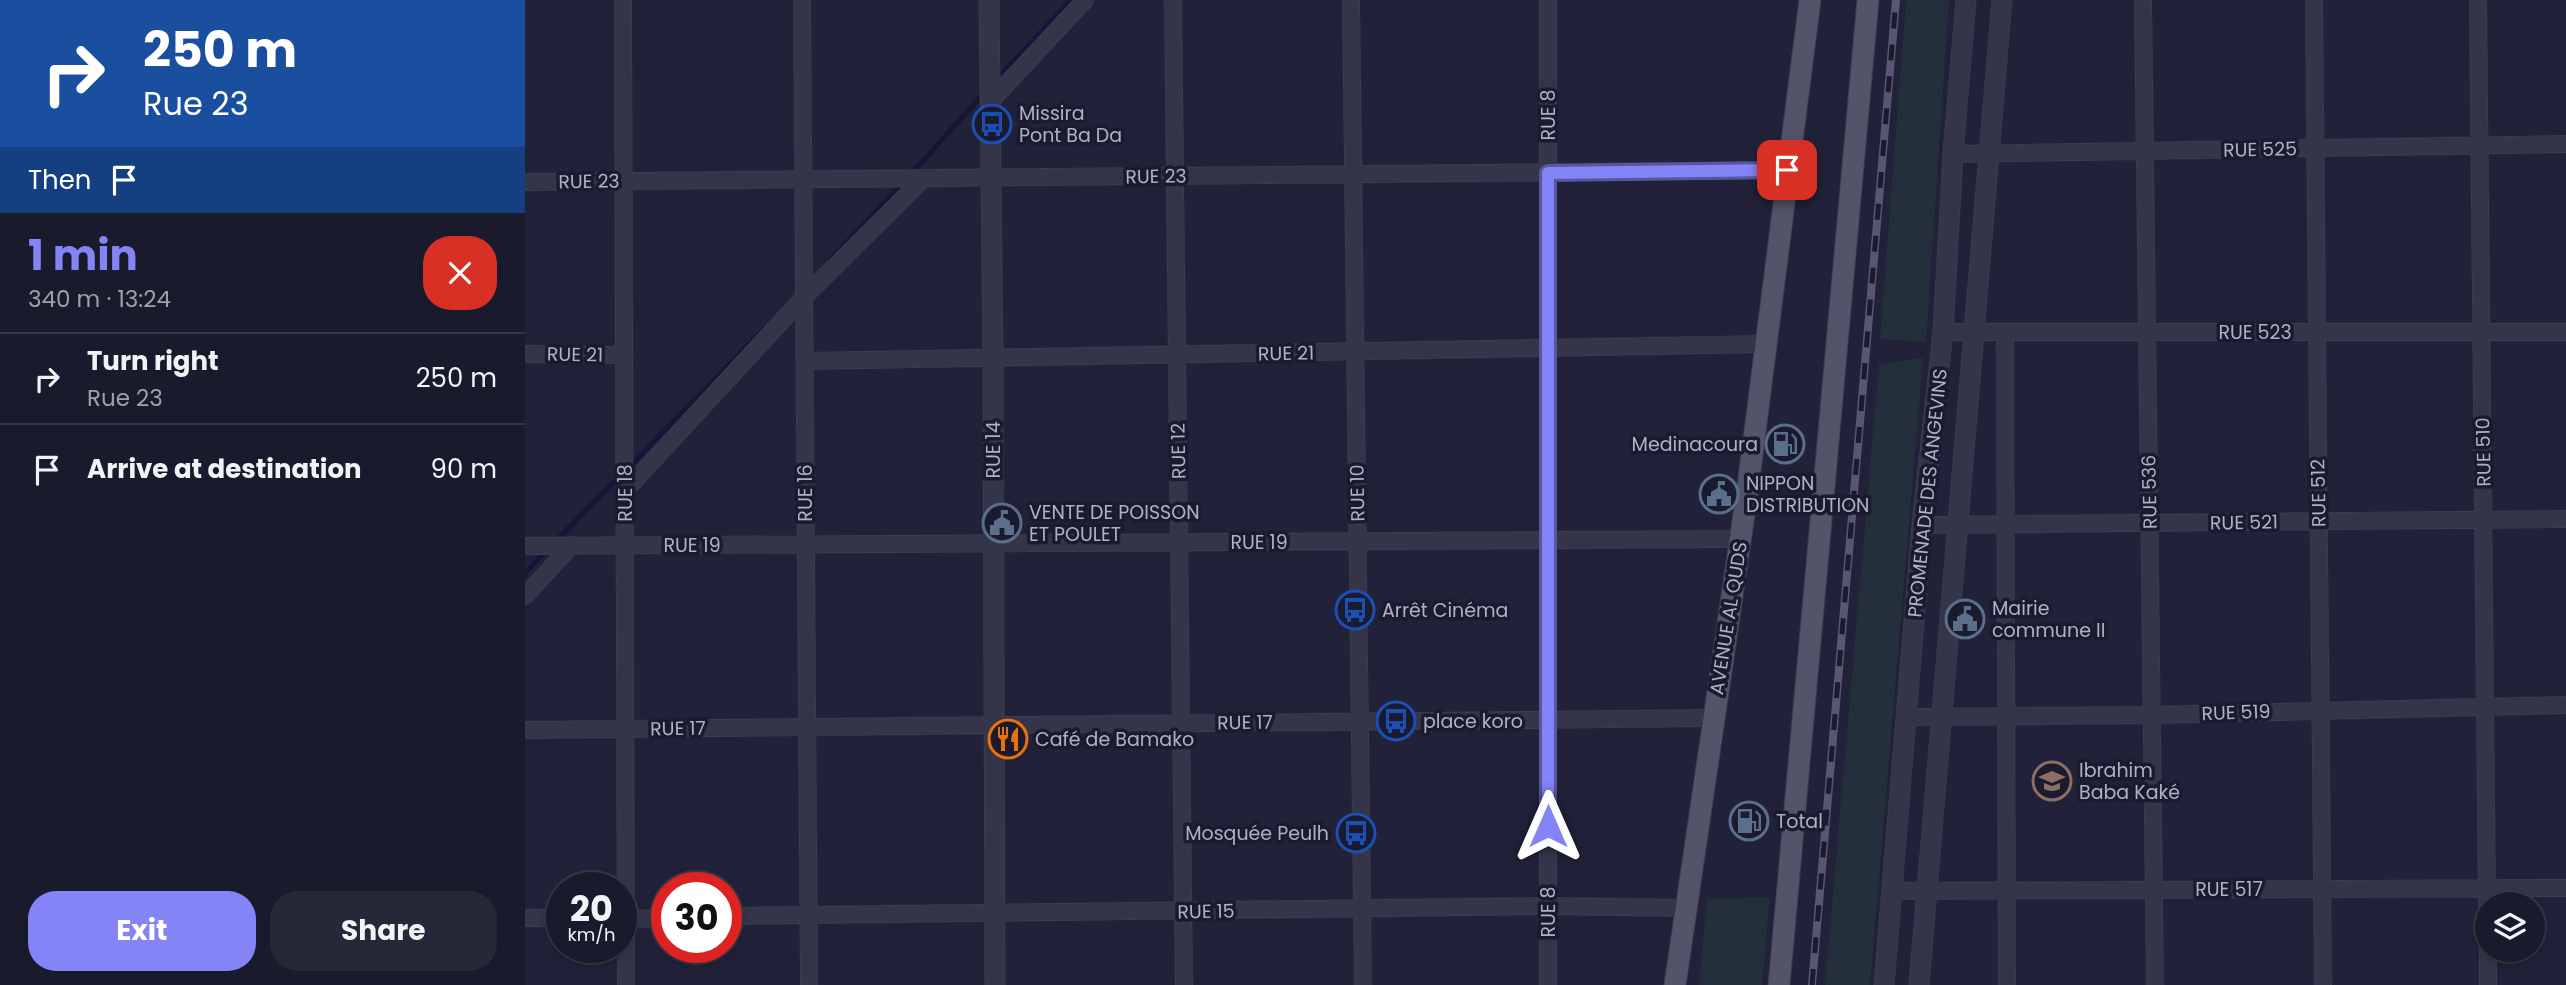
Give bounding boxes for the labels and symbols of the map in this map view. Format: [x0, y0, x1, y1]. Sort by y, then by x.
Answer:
street label: RUE 8 [1535, 89, 1562, 141]
place label: Missira Pont Ba Da [1019, 100, 1122, 149]
bus stop icon: Missira Pont Ba Da [971, 103, 1013, 145]
street label: RUE 525 [2223, 135, 2297, 164]
pin [1757, 140, 1817, 200]
street label: RUE 23 [1125, 162, 1187, 191]
street label: RUE 23 [558, 167, 620, 196]
street label: RUE 523 [2218, 319, 2292, 346]
street label: RUE 21 [1258, 340, 1314, 367]
street label: RUE 21 [547, 341, 603, 368]
street label: PROMENADE DES ANGEVINS [1901, 367, 1954, 619]
street label: RUE 510 [2469, 417, 2498, 487]
street label: RUE 14 [980, 421, 1007, 479]
street label: RUE 12 [1165, 423, 1192, 479]
fuel station icon: Medinacoura [1764, 423, 1806, 465]
place label: Medinacoura [1632, 431, 1758, 458]
street label: RUE 536 [2135, 455, 2164, 529]
street label: RUE 512 [2304, 459, 2333, 527]
street label: RUE 18 [612, 464, 639, 522]
street label: RUE 16 [792, 464, 819, 522]
street label: RUE 10 [1344, 464, 1371, 522]
place label: NIPPON DISTRIBUTION [1746, 470, 1869, 519]
public building icon: NIPPON DISTRIBUTION [1698, 473, 1740, 515]
place label: VENTE DE POISSON ET POULET [1029, 499, 1200, 548]
public building icon: VENTE DE POISSON ET POULET [981, 502, 1023, 544]
street label: RUE 521 [2210, 508, 2278, 537]
street label: RUE 19 [1230, 529, 1288, 556]
street label: RUE 19 [663, 532, 721, 559]
street label: AVENUE AL QUDS [1703, 539, 1754, 697]
bus stop icon: Arrêt Cinéma [1334, 589, 1376, 631]
place label: Mairie commune II [1992, 595, 2105, 644]
place label: Arrêt Cinéma [1382, 597, 1508, 624]
public building icon: Mairie commune II [1944, 598, 1986, 640]
street label: RUE 519 [2201, 698, 2271, 727]
bus stop icon: place koro [1375, 700, 1417, 742]
place label: place koro [1423, 708, 1523, 735]
street label: RUE 17 [1217, 709, 1273, 736]
street label: RUE 17 [650, 715, 706, 742]
restaurant icon: Café de Bamako [987, 718, 1029, 760]
place label: Café de Bamako [1035, 726, 1194, 753]
place label: Ibrahim Baba Kaké [2079, 757, 2180, 806]
school or university icon: Ibrahim Baba Kaké [2031, 760, 2073, 802]
position arrow [1511, 789, 1585, 863]
fuel station icon: Total [1728, 800, 1770, 842]
place label: Total [1776, 808, 1823, 835]
bus stop icon: Mosquée Peulh [1335, 812, 1377, 854]
place label: Mosquée Peulh [1185, 820, 1329, 847]
speed limit sign: 30 [651, 872, 742, 963]
street label: RUE 517 [2195, 876, 2263, 903]
street label: RUE 8 [1535, 886, 1562, 938]
street label: RUE 15 [1177, 898, 1235, 925]

